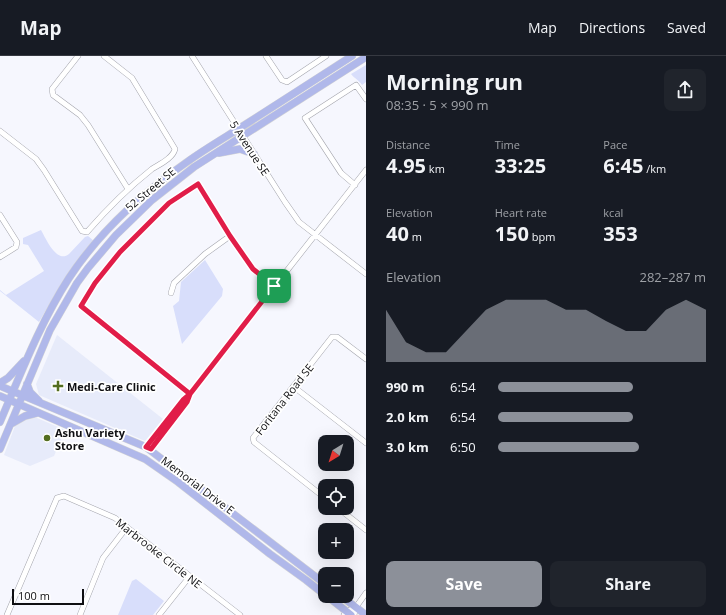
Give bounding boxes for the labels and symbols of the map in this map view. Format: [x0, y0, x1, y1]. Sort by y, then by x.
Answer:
street label: 5 Avenue SE [227, 118, 273, 178]
street label: 52 Street SE [122, 164, 178, 214]
pin [257, 269, 291, 303]
street label: Foritana Road SE [251, 360, 317, 438]
place label: Medi-Care Clinic [67, 379, 156, 394]
marker: Medi-Care Clinic [52, 380, 64, 392]
place label: Ashu Variety Store [55, 425, 126, 453]
marker: Ashu Variety Store [42, 433, 52, 443]
north arrow [318, 435, 354, 471]
street label: Memorial Drive E [158, 453, 238, 517]
street label: Marbrooke Circle NE [113, 515, 205, 591]
scale bar [12, 587, 84, 606]

